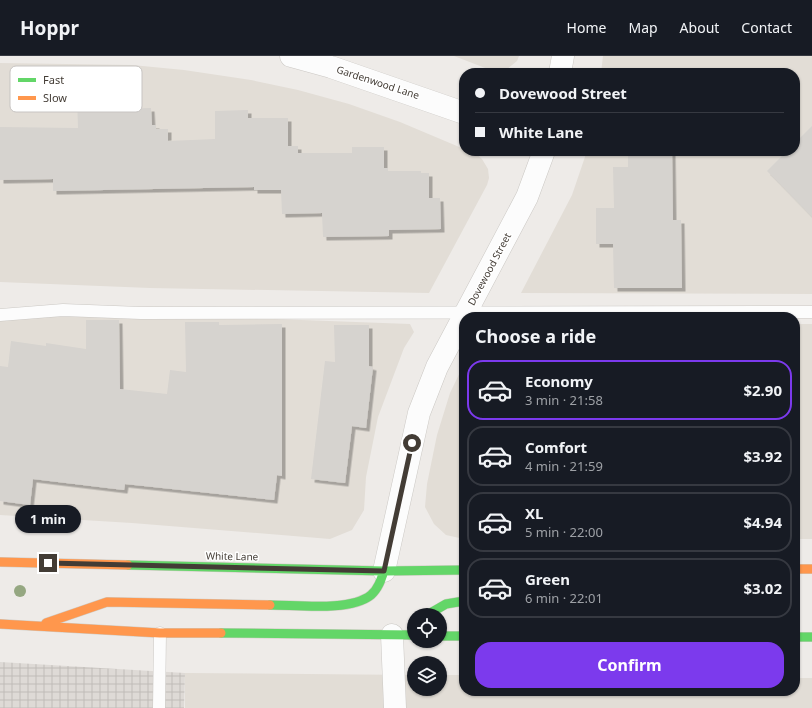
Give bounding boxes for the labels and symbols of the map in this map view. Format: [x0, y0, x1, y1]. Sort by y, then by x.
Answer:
street label: Gardenwood Lane [335, 62, 421, 102]
legend [10, 66, 142, 112]
text: Fast [43, 72, 64, 87]
text: Slow [43, 90, 67, 105]
street label: Dovewood Street [464, 230, 514, 308]
route start [403, 434, 421, 452]
callout: 1 min [15, 505, 81, 533]
street label: White Lane [206, 549, 259, 563]
route end [39, 554, 57, 572]

